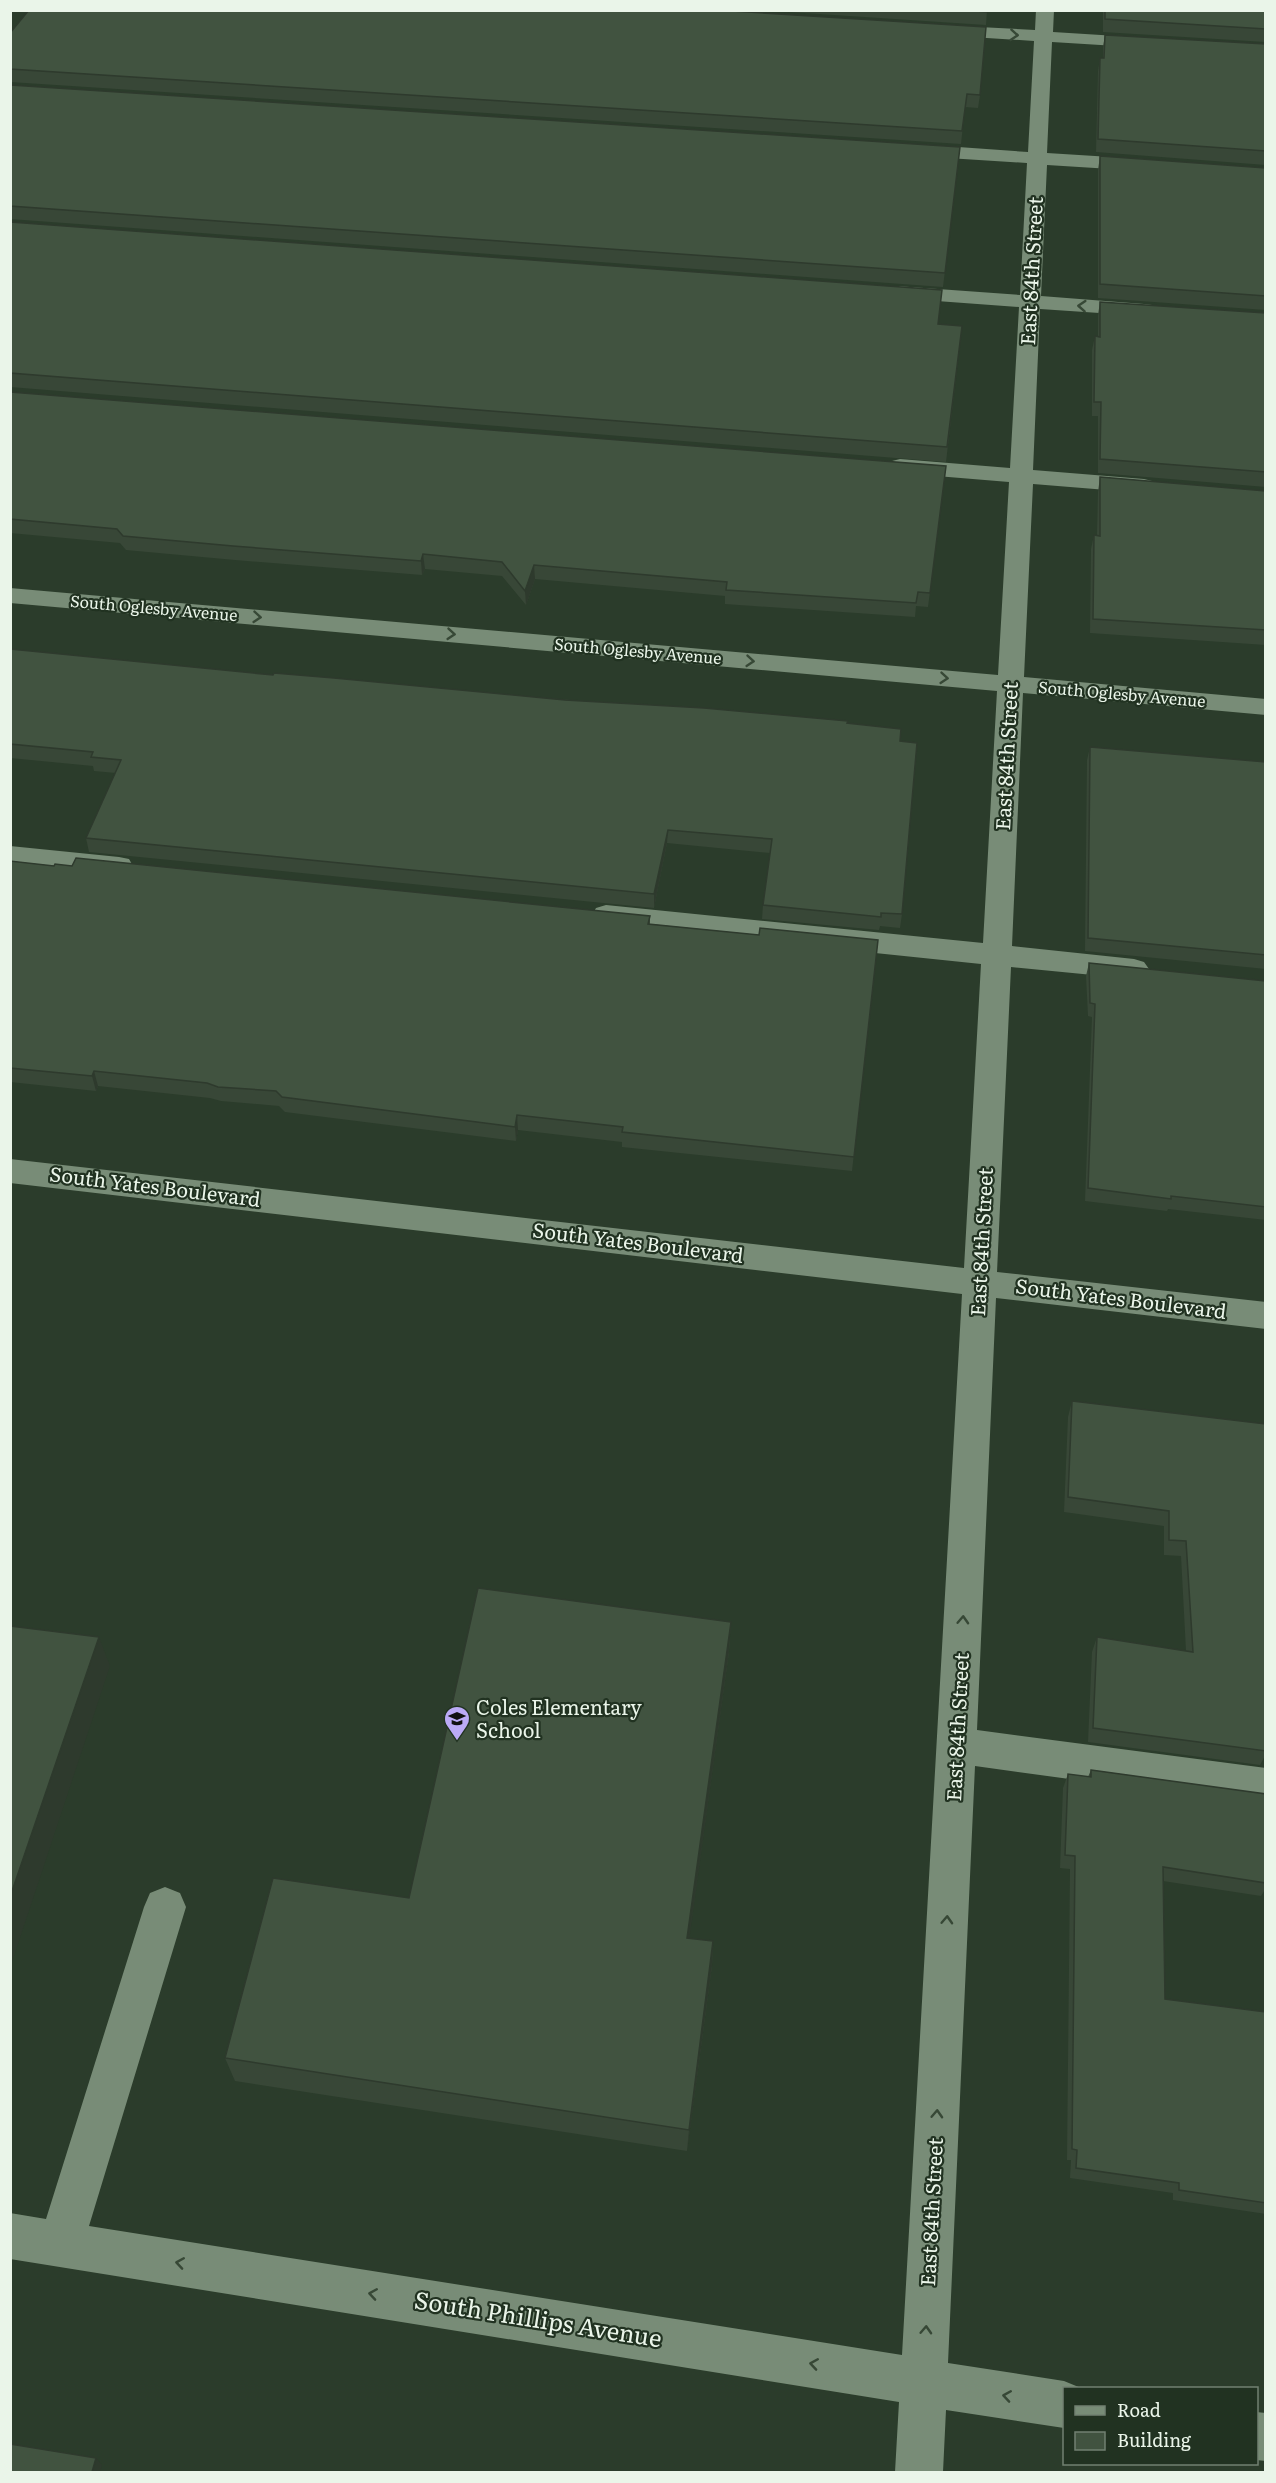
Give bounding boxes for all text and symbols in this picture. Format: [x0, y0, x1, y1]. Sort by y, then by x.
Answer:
one-way arrow [1010, 28, 1019, 41]
street label: East 84th Street [1011, 196, 1049, 346]
one-way arrow [1077, 299, 1086, 312]
street label: South Oglesby Avenue [69, 588, 239, 626]
one-way arrow [252, 610, 262, 623]
one-way arrow [447, 627, 456, 640]
street label: South Oglesby Avenue [553, 631, 723, 669]
one-way arrow [746, 654, 755, 667]
one-way arrow [940, 671, 949, 684]
street label: South Oglesby Avenue [1037, 674, 1207, 712]
street label: East 84th Street [986, 681, 1024, 831]
street label: South Yates Boulevard [48, 1157, 262, 1213]
street label: East 84th Street [961, 1167, 999, 1317]
street label: South Yates Boulevard [531, 1213, 745, 1269]
street label: South Yates Boulevard [1014, 1269, 1228, 1325]
one-way arrow [957, 1616, 970, 1625]
street label: East 84th Street [937, 1652, 975, 1802]
place label: Coles Elementary School [476, 1691, 642, 1744]
school or university icon: Coles Elementary School [442, 1704, 472, 1742]
one-way arrow [941, 1915, 954, 1924]
one-way arrow [931, 2110, 944, 2119]
street label: East 84th Street [911, 2137, 949, 2287]
one-way arrow [176, 2257, 186, 2270]
street label: South Phillips Avenue [412, 2281, 665, 2354]
one-way arrow [368, 2288, 378, 2300]
one-way arrow [920, 2326, 933, 2335]
one-way arrow [810, 2359, 819, 2371]
legend [1063, 2387, 1258, 2465]
one-way arrow [1002, 2390, 1011, 2402]
text: Road [1117, 2396, 1161, 2423]
text: Building [1117, 2426, 1192, 2453]

